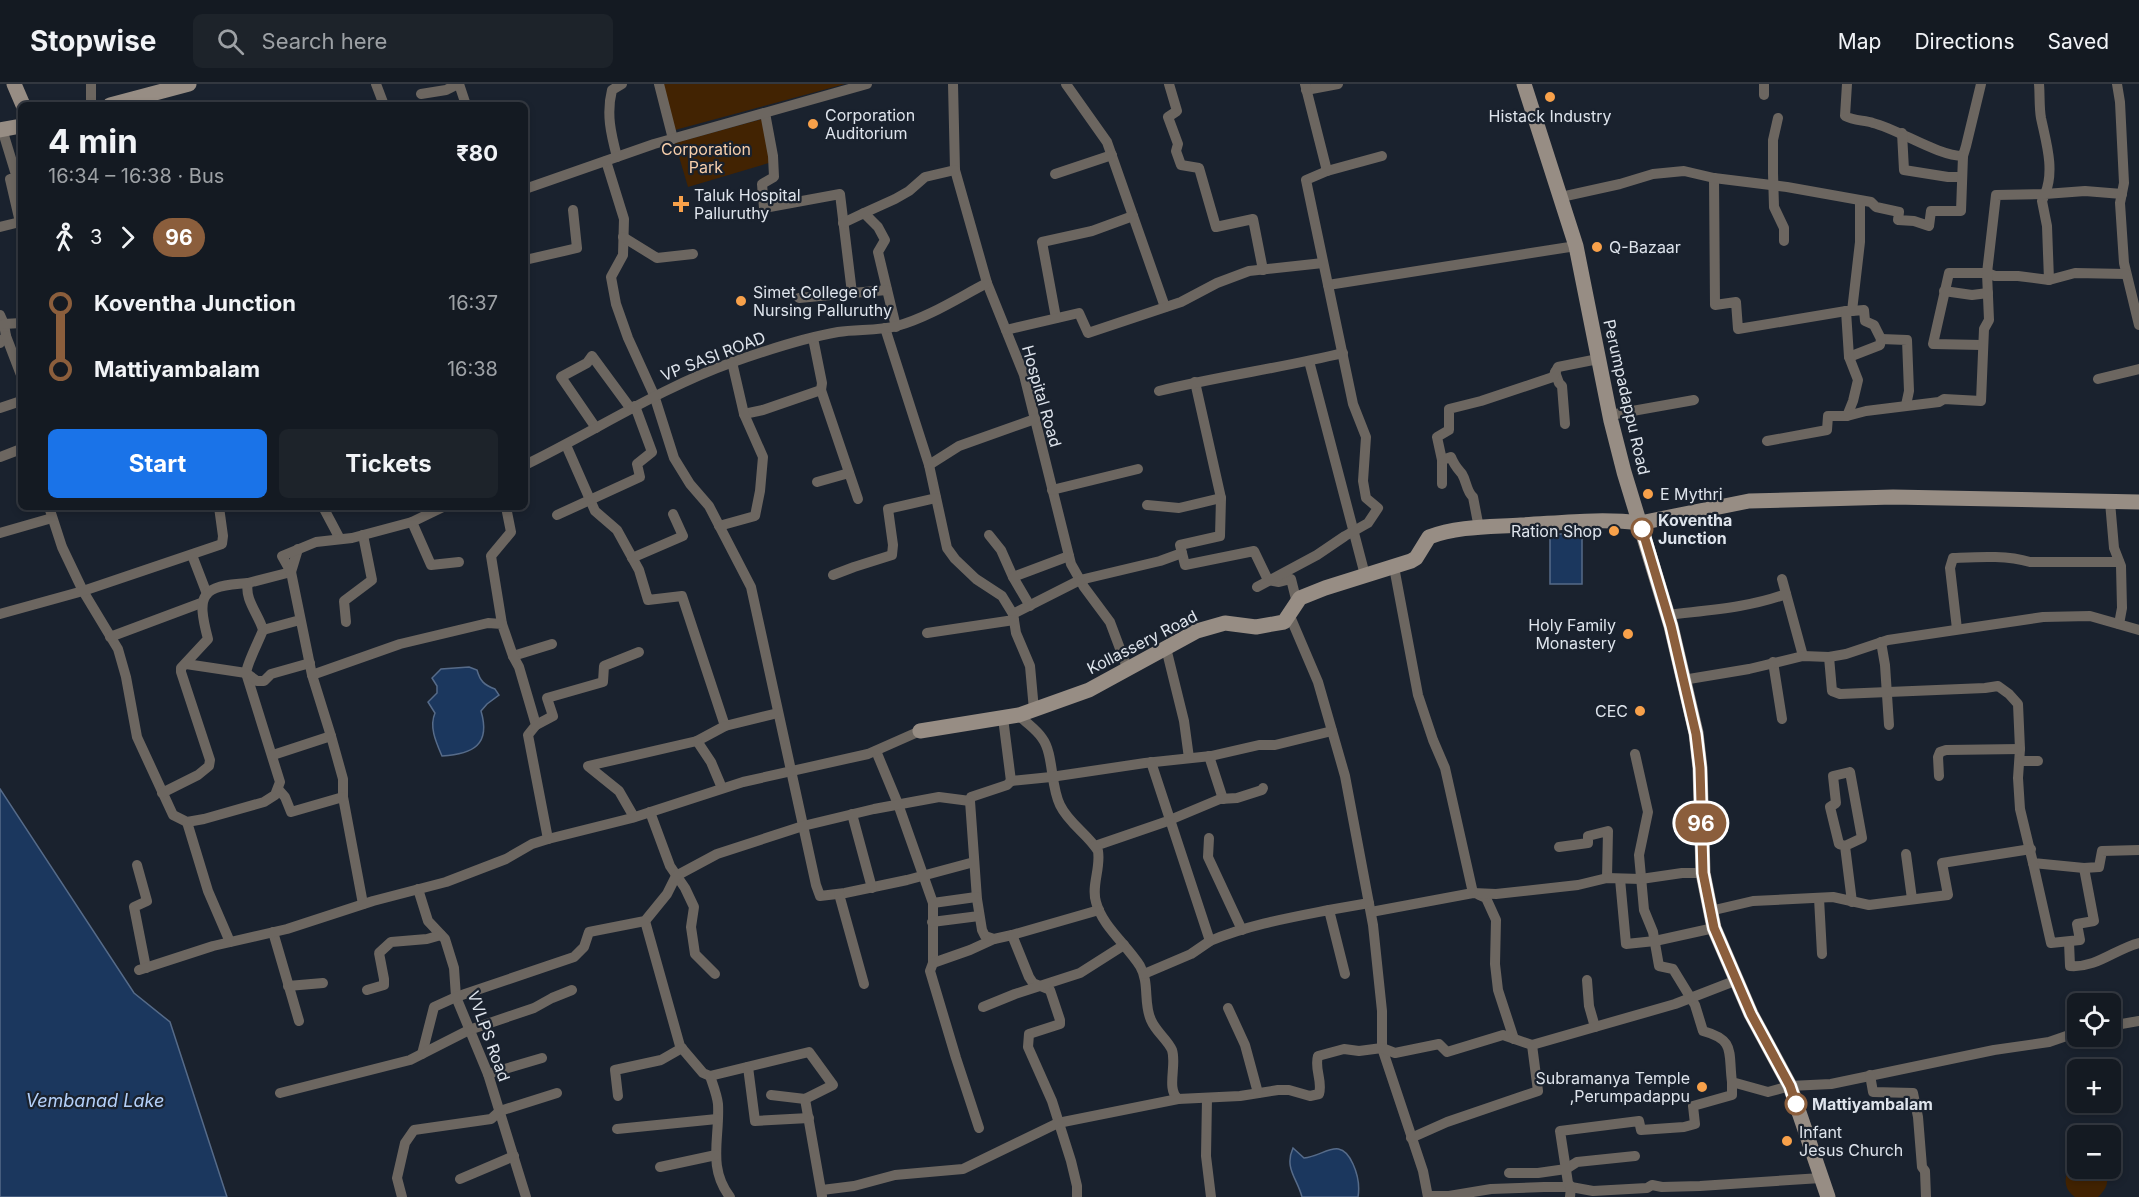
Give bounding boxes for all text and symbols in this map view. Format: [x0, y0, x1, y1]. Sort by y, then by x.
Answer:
search box [193, 14, 613, 68]
text: Stopwise [30, 24, 157, 58]
icon: search [214, 25, 247, 58]
text: Search here [262, 28, 387, 54]
text: Map [1838, 29, 1881, 54]
text: Directions [1914, 29, 2015, 54]
text: Saved [2048, 29, 2109, 54]
marker: Histack Industry [1543, 90, 1557, 104]
place label: Corporation Auditorium [825, 105, 915, 143]
place label: Histack Industry [1489, 106, 1611, 126]
marker: Corporation Auditorium [806, 117, 820, 131]
text: 4 min [48, 121, 138, 161]
park label: Corporation Park [661, 139, 751, 177]
text: ₹80 [456, 140, 498, 166]
text: 16:34 – 16:38 · Bus [48, 164, 224, 188]
place label: Taluk Hospital Palluruthy [694, 185, 801, 223]
marker: Taluk Hospital Palluruthy [672, 195, 690, 213]
icon: walk [48, 221, 81, 254]
icon: forward [111, 221, 144, 254]
text: 3 [90, 225, 102, 249]
text: 96 [165, 225, 193, 250]
place label: Q-Bazaar [1609, 237, 1681, 257]
marker: Q-Bazaar [1590, 240, 1604, 254]
place label: Simet College of Nursing Palluruthy [753, 282, 892, 320]
text: Koventha Junction [94, 290, 296, 316]
text: 16:37 [448, 291, 498, 315]
marker: Simet College of Nursing Palluruthy [734, 294, 748, 308]
street label: Perumpadappu Road [1599, 317, 1655, 477]
street label: VP SASI ROAD [658, 327, 768, 385]
street label: Hospital Road [1018, 343, 1066, 449]
text: Mattiyambalam [94, 356, 260, 382]
text: 16:38 [447, 357, 498, 381]
button: Start [48, 429, 267, 498]
button: Tickets [279, 429, 498, 498]
place label: E Mythri [1660, 484, 1723, 504]
marker: E Mythri [1641, 487, 1655, 501]
place label: Koventha Junction [1658, 510, 1732, 548]
marker: Koventha Junction [1631, 518, 1653, 540]
place label: Ration Shop [1511, 521, 1602, 541]
marker: Ration Shop [1607, 524, 1621, 538]
street label: Kollassery Road [1084, 606, 1200, 678]
place label: Holy Family Monastery [1528, 615, 1616, 653]
marker: Holy Family Monastery [1621, 627, 1635, 641]
place label: CEC [1595, 701, 1628, 721]
marker: CEC [1633, 704, 1647, 718]
line badge: 96 [1674, 804, 1728, 842]
text: 96 [1687, 811, 1715, 836]
street label: VVLPS Road [463, 988, 515, 1084]
map controls [2067, 993, 2121, 1179]
button: locate [2067, 993, 2121, 1047]
button: + [2067, 1059, 2121, 1113]
place label: Subramanya Temple ,Perumpadappu [1535, 1068, 1690, 1106]
marker: Subramanya Temple ,Perumpadappu [1695, 1080, 1709, 1094]
water label: Vembanad Lake [26, 1090, 164, 1111]
marker: Mattiyambalam [1785, 1093, 1807, 1115]
place label: Mattiyambalam [1812, 1094, 1933, 1114]
place label: Infant Jesus Church [1799, 1122, 1903, 1160]
button: − [2067, 1125, 2121, 1179]
marker: Infant Jesus Church [1780, 1134, 1794, 1148]

